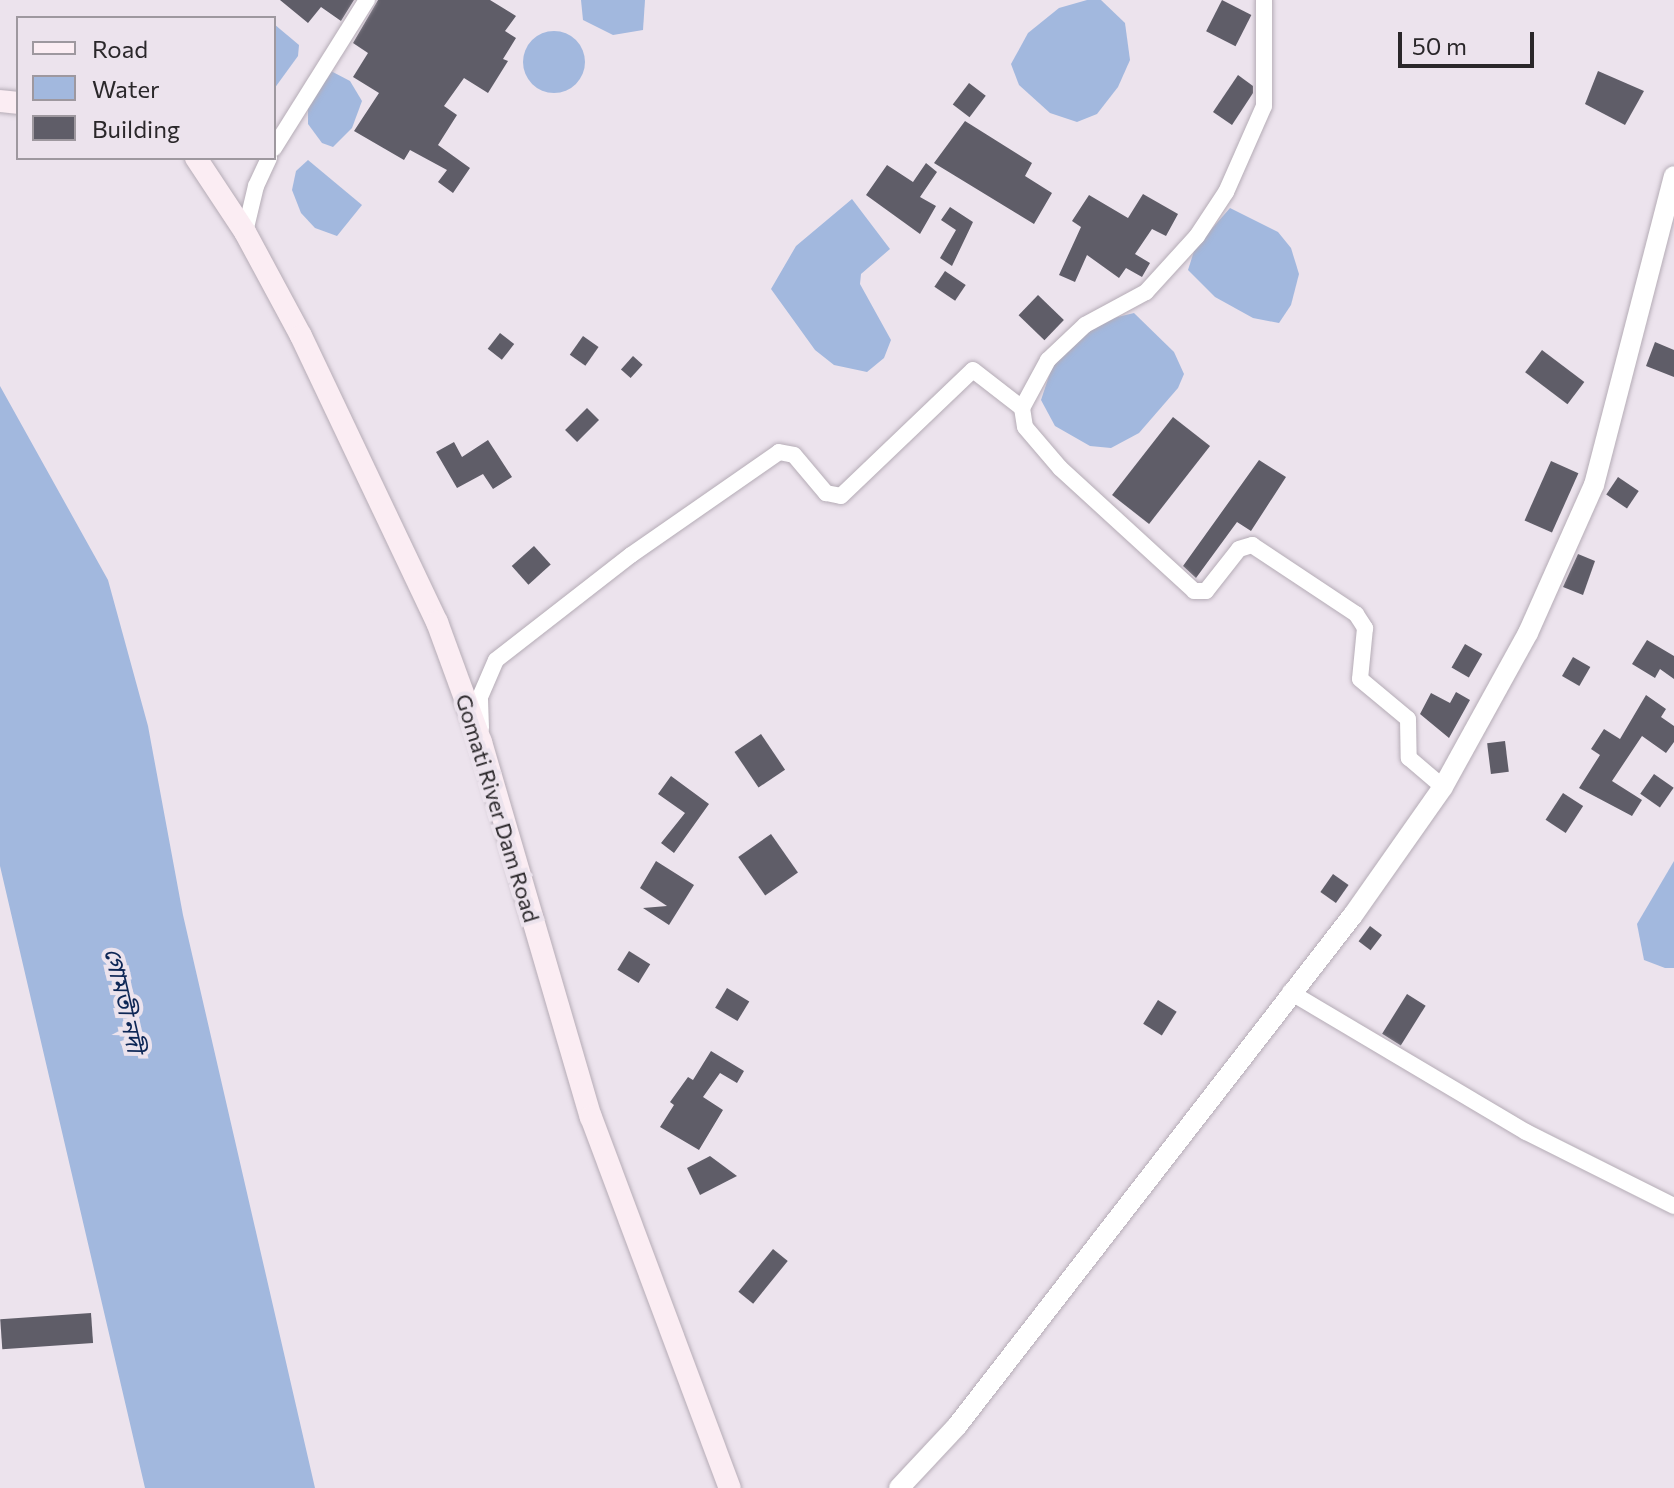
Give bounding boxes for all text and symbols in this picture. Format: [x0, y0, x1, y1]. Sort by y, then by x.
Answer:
legend [16, 16, 276, 160]
scale bar [1402, 16, 1538, 66]
text: 50 m [1412, 31, 1467, 60]
text: Road [92, 34, 148, 63]
text: Water [92, 74, 160, 103]
text: Building [92, 114, 180, 143]
street label: Gomati River Dam Road [451, 691, 545, 925]
water label: গোমতী নদী [99, 945, 151, 1055]

